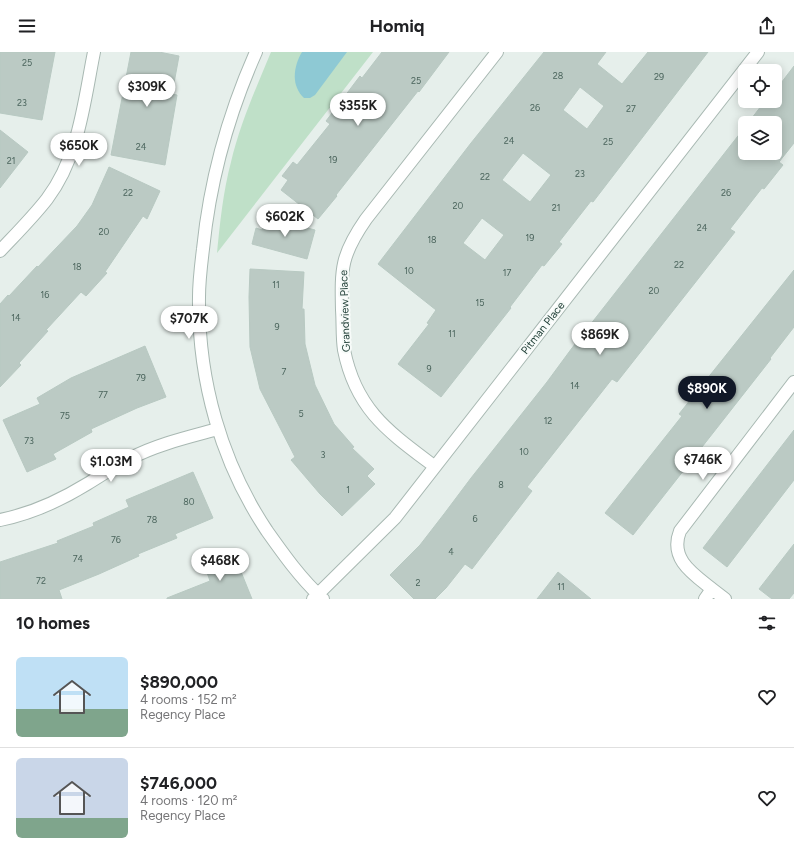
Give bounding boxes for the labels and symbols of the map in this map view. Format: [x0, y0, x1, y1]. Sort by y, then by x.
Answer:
house number: 25 [22, 57, 32, 68]
house number: 28 [553, 70, 564, 81]
house number: 29 [654, 71, 664, 82]
pin: $309K [119, 74, 175, 108]
house number: 25 [411, 75, 421, 86]
pin: $355K [330, 93, 386, 127]
house number: 23 [17, 97, 27, 108]
house number: 26 [530, 102, 540, 113]
house number: 27 [626, 103, 636, 114]
pin: $650K [51, 133, 107, 167]
house number: 24 [504, 135, 515, 146]
house number: 25 [603, 136, 613, 147]
house number: 24 [136, 141, 147, 152]
house number: 19 [329, 154, 337, 165]
house number: 21 [7, 155, 15, 166]
house number: 23 [575, 168, 585, 179]
house number: 22 [480, 171, 490, 182]
house number: 22 [123, 187, 133, 198]
house number: 26 [721, 187, 731, 198]
house number: 20 [453, 200, 464, 211]
house number: 21 [552, 202, 560, 213]
pin: $602K [257, 204, 313, 238]
house number: 24 [697, 222, 708, 233]
house number: 20 [99, 226, 110, 237]
house number: 19 [526, 232, 534, 243]
house number: 18 [427, 234, 437, 245]
house number: 22 [674, 259, 684, 270]
house number: 18 [72, 261, 82, 272]
house number: 10 [404, 265, 414, 276]
house number: 17 [503, 267, 511, 278]
street label: Grandview Place [337, 270, 353, 352]
house number: 11 [272, 279, 280, 290]
house number: 20 [649, 285, 660, 296]
house number: 16 [41, 289, 49, 300]
house number: 15 [476, 297, 484, 308]
street label: Pitman Place [518, 299, 568, 357]
pin: $707K [161, 306, 217, 340]
house number: 14 [11, 312, 21, 323]
house number: 9 [274, 321, 280, 332]
pin: $869K [572, 322, 628, 356]
house number: 11 [448, 328, 456, 339]
house number: 9 [426, 363, 432, 374]
house number: 7 [282, 366, 287, 377]
house number: 79 [136, 372, 146, 383]
pin: $890K [679, 376, 735, 410]
house number: 14 [570, 380, 580, 391]
house number: 77 [98, 389, 108, 400]
house number: 5 [298, 408, 304, 419]
house number: 75 [60, 410, 70, 421]
house number: 12 [544, 415, 552, 426]
house number: 73 [24, 435, 34, 446]
house number: 10 [519, 446, 529, 457]
pin: $746K [675, 447, 731, 481]
pin: $1.03M [78, 449, 144, 483]
house number: 3 [321, 449, 326, 460]
house number: 8 [498, 479, 504, 490]
house number: 1 [346, 484, 350, 495]
house number: 80 [183, 496, 195, 507]
house number: 6 [472, 513, 478, 524]
house number: 78 [147, 514, 158, 525]
house number: 76 [111, 534, 121, 545]
house number: 4 [448, 546, 454, 557]
pin: $468K [192, 548, 248, 582]
house number: 74 [73, 553, 84, 564]
house number: 72 [36, 575, 46, 586]
house number: 2 [415, 577, 421, 588]
house number: 11 [557, 581, 565, 592]

